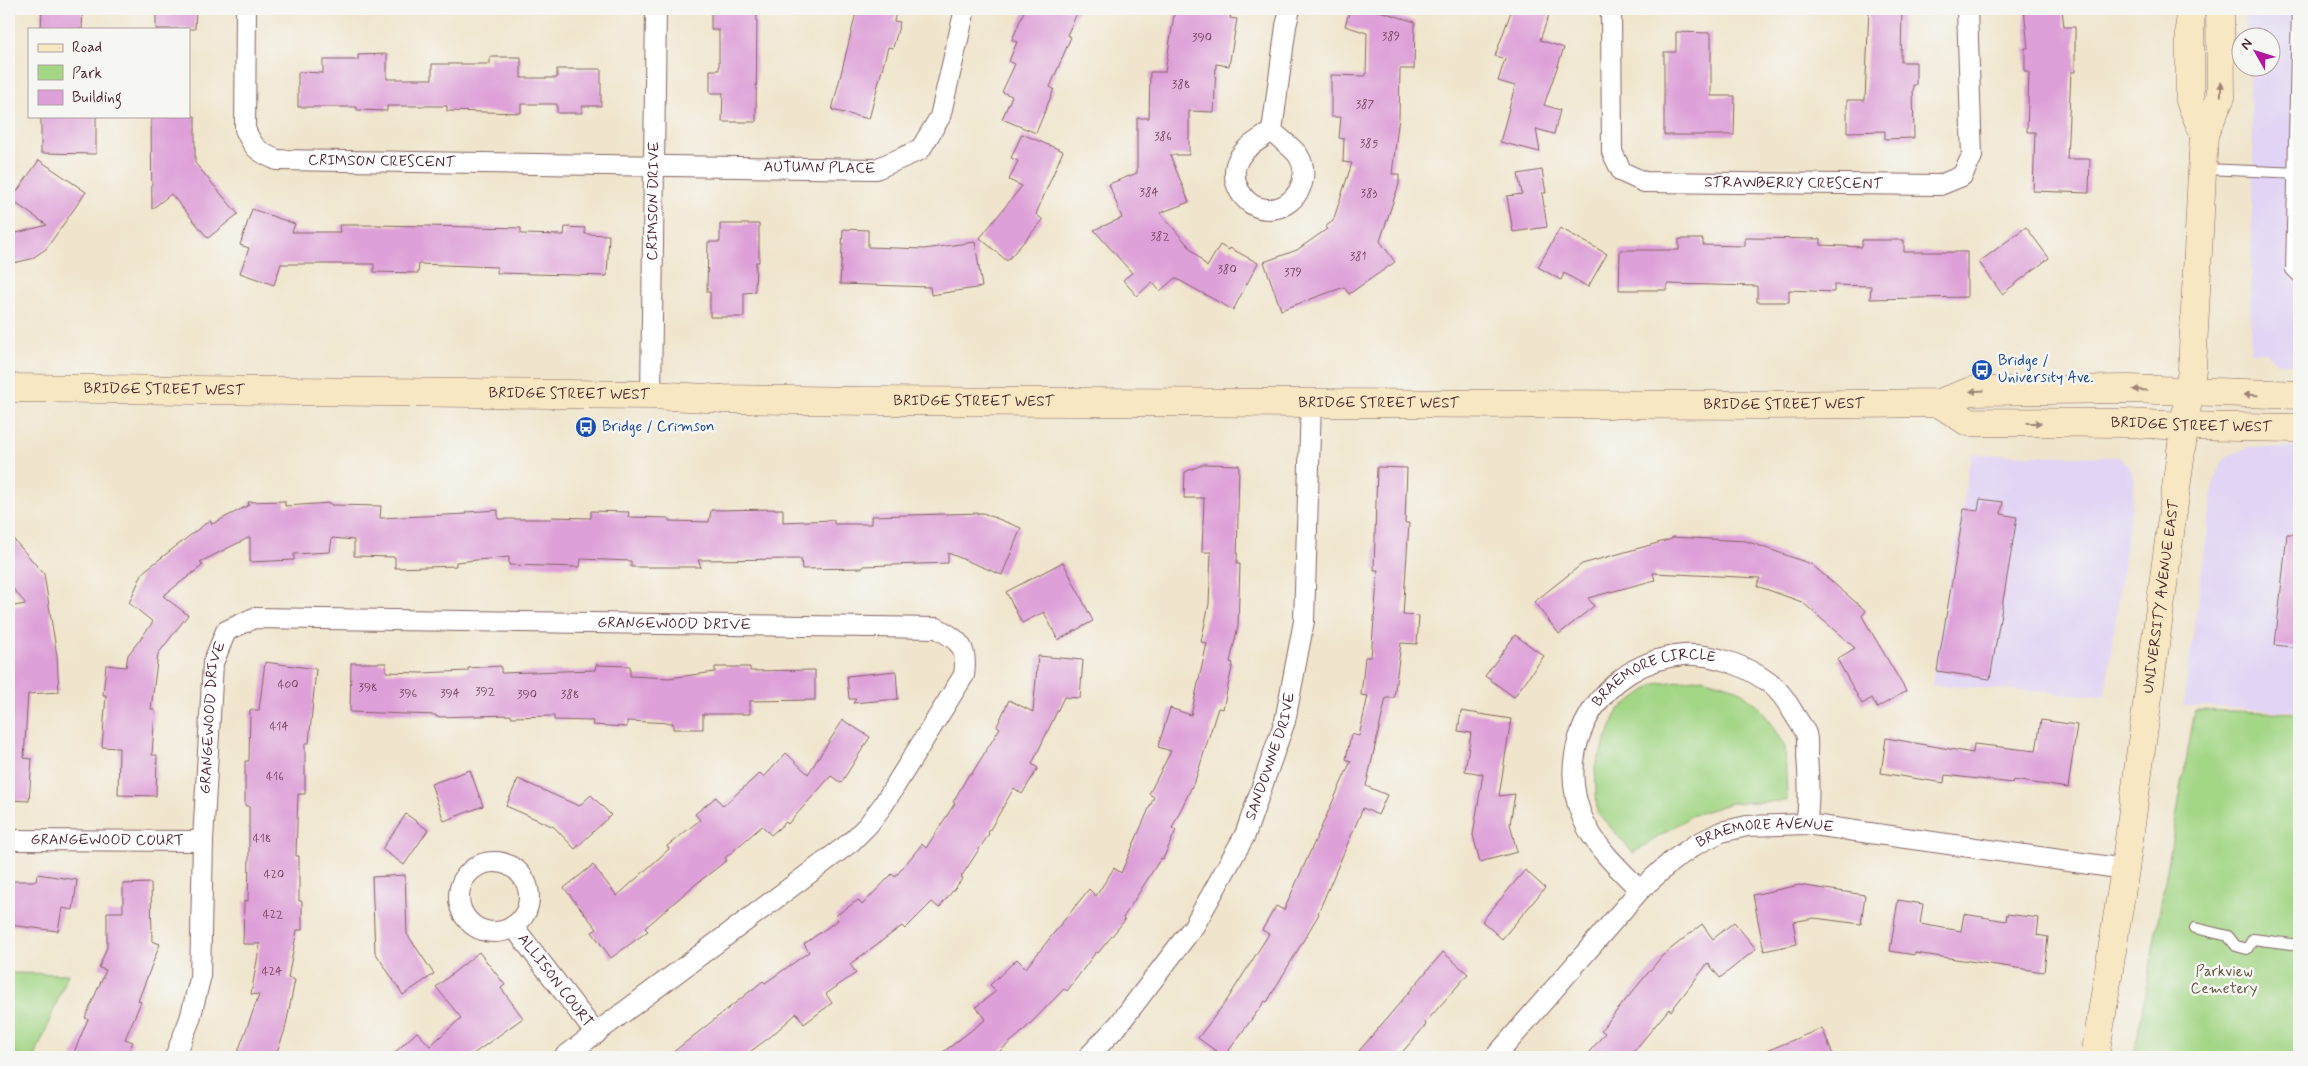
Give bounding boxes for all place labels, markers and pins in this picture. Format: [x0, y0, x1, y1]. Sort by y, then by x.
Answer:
place label: Bridge / University Ave. [1998, 351, 2094, 388]
bus stop icon: Bridge / University Ave. [1970, 358, 1994, 382]
bus stop icon: Bridge / Crimson [574, 415, 598, 439]
place label: Bridge / Crimson [602, 417, 715, 437]

